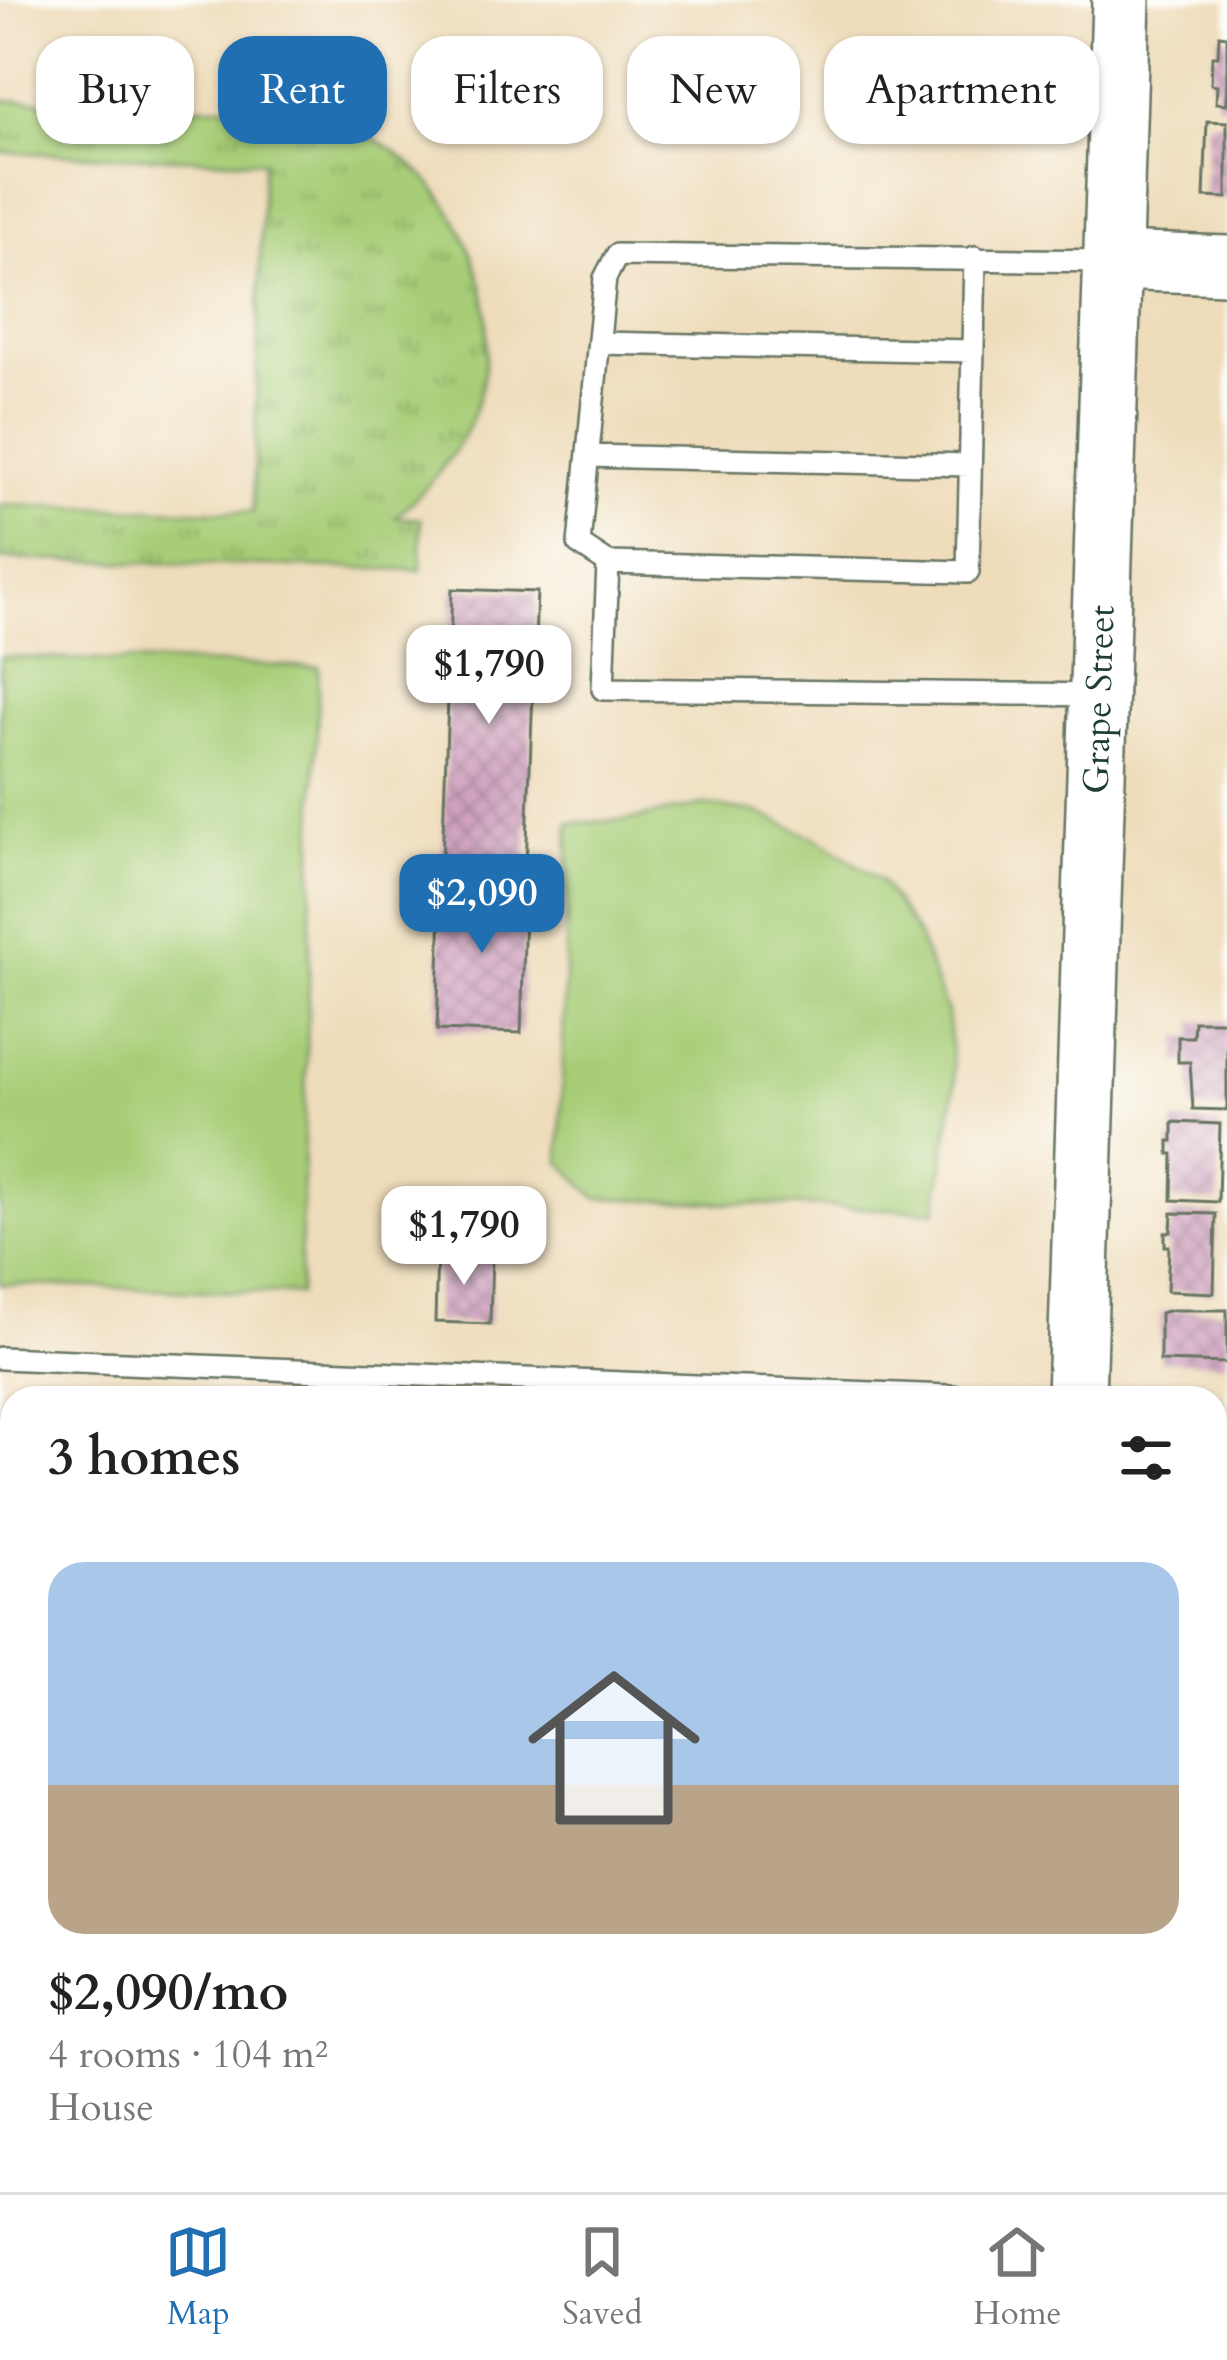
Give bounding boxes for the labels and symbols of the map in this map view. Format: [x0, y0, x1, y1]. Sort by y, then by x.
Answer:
street label: Grape Street [1071, 604, 1126, 795]
pin: $1,790 [391, 625, 587, 727]
pin: $2,090 [384, 854, 580, 956]
pin: $1,790 [366, 1186, 562, 1288]

